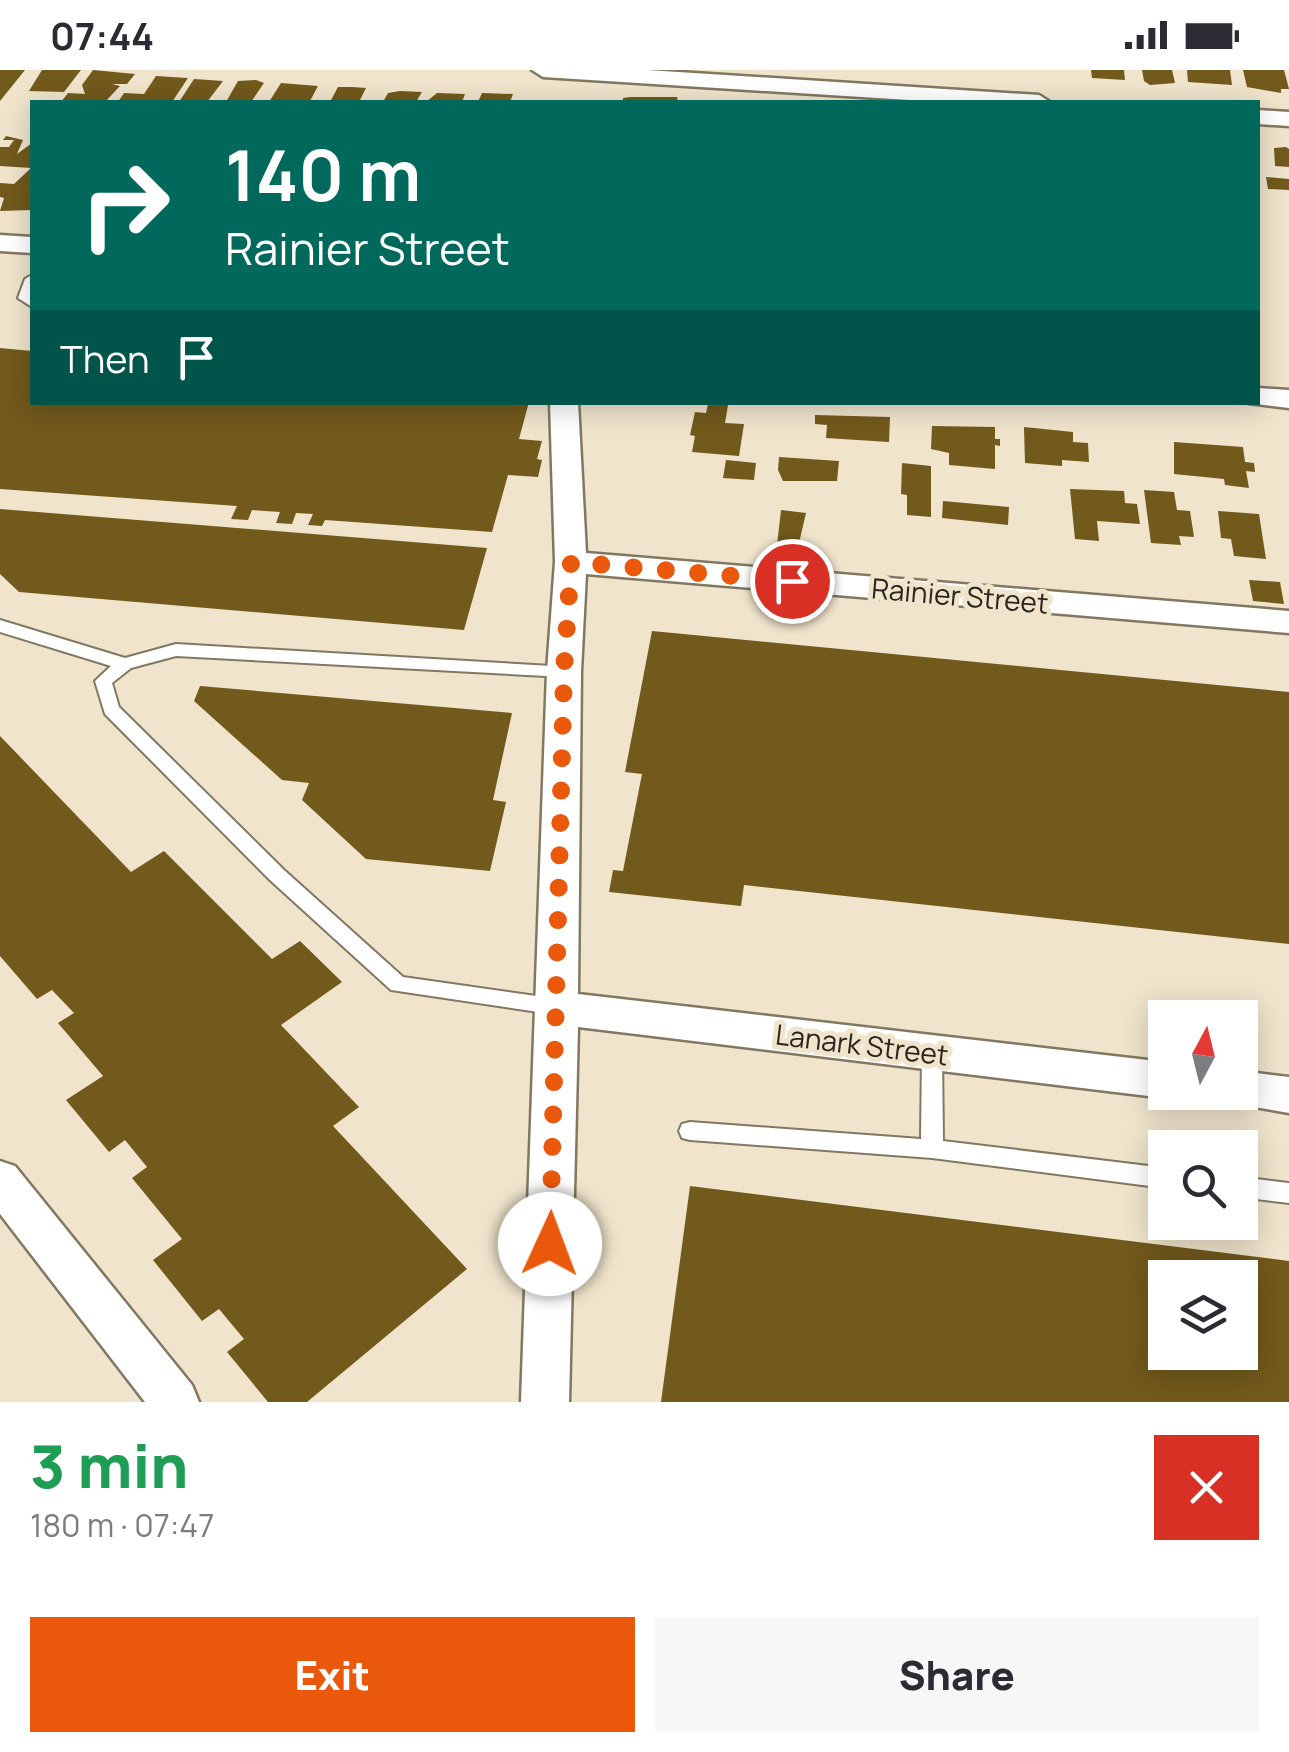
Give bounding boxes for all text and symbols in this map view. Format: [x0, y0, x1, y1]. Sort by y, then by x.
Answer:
text: 07:44 [50, 9, 154, 61]
text: 140 m [225, 126, 421, 222]
icon: right [60, 140, 190, 270]
text: Rainier Street [225, 217, 510, 279]
icon: arrive [169, 330, 224, 385]
text: Then [60, 332, 149, 384]
pin [750, 539, 835, 624]
icon: arrive [765, 554, 820, 609]
street label: Rainier Street [870, 568, 1050, 622]
north arrow [1148, 1000, 1258, 1110]
map controls [1148, 1000, 1258, 1370]
street label: Lanark Street [773, 1015, 951, 1073]
button: search [1148, 1130, 1258, 1240]
position arrow [498, 1192, 602, 1296]
button: layers [1148, 1260, 1258, 1370]
text: 3 min [30, 1424, 188, 1506]
button: close [1154, 1435, 1259, 1540]
text: 180 m · 07:47 [30, 1503, 214, 1547]
button: Exit [30, 1617, 635, 1732]
button: Share [655, 1617, 1259, 1732]

